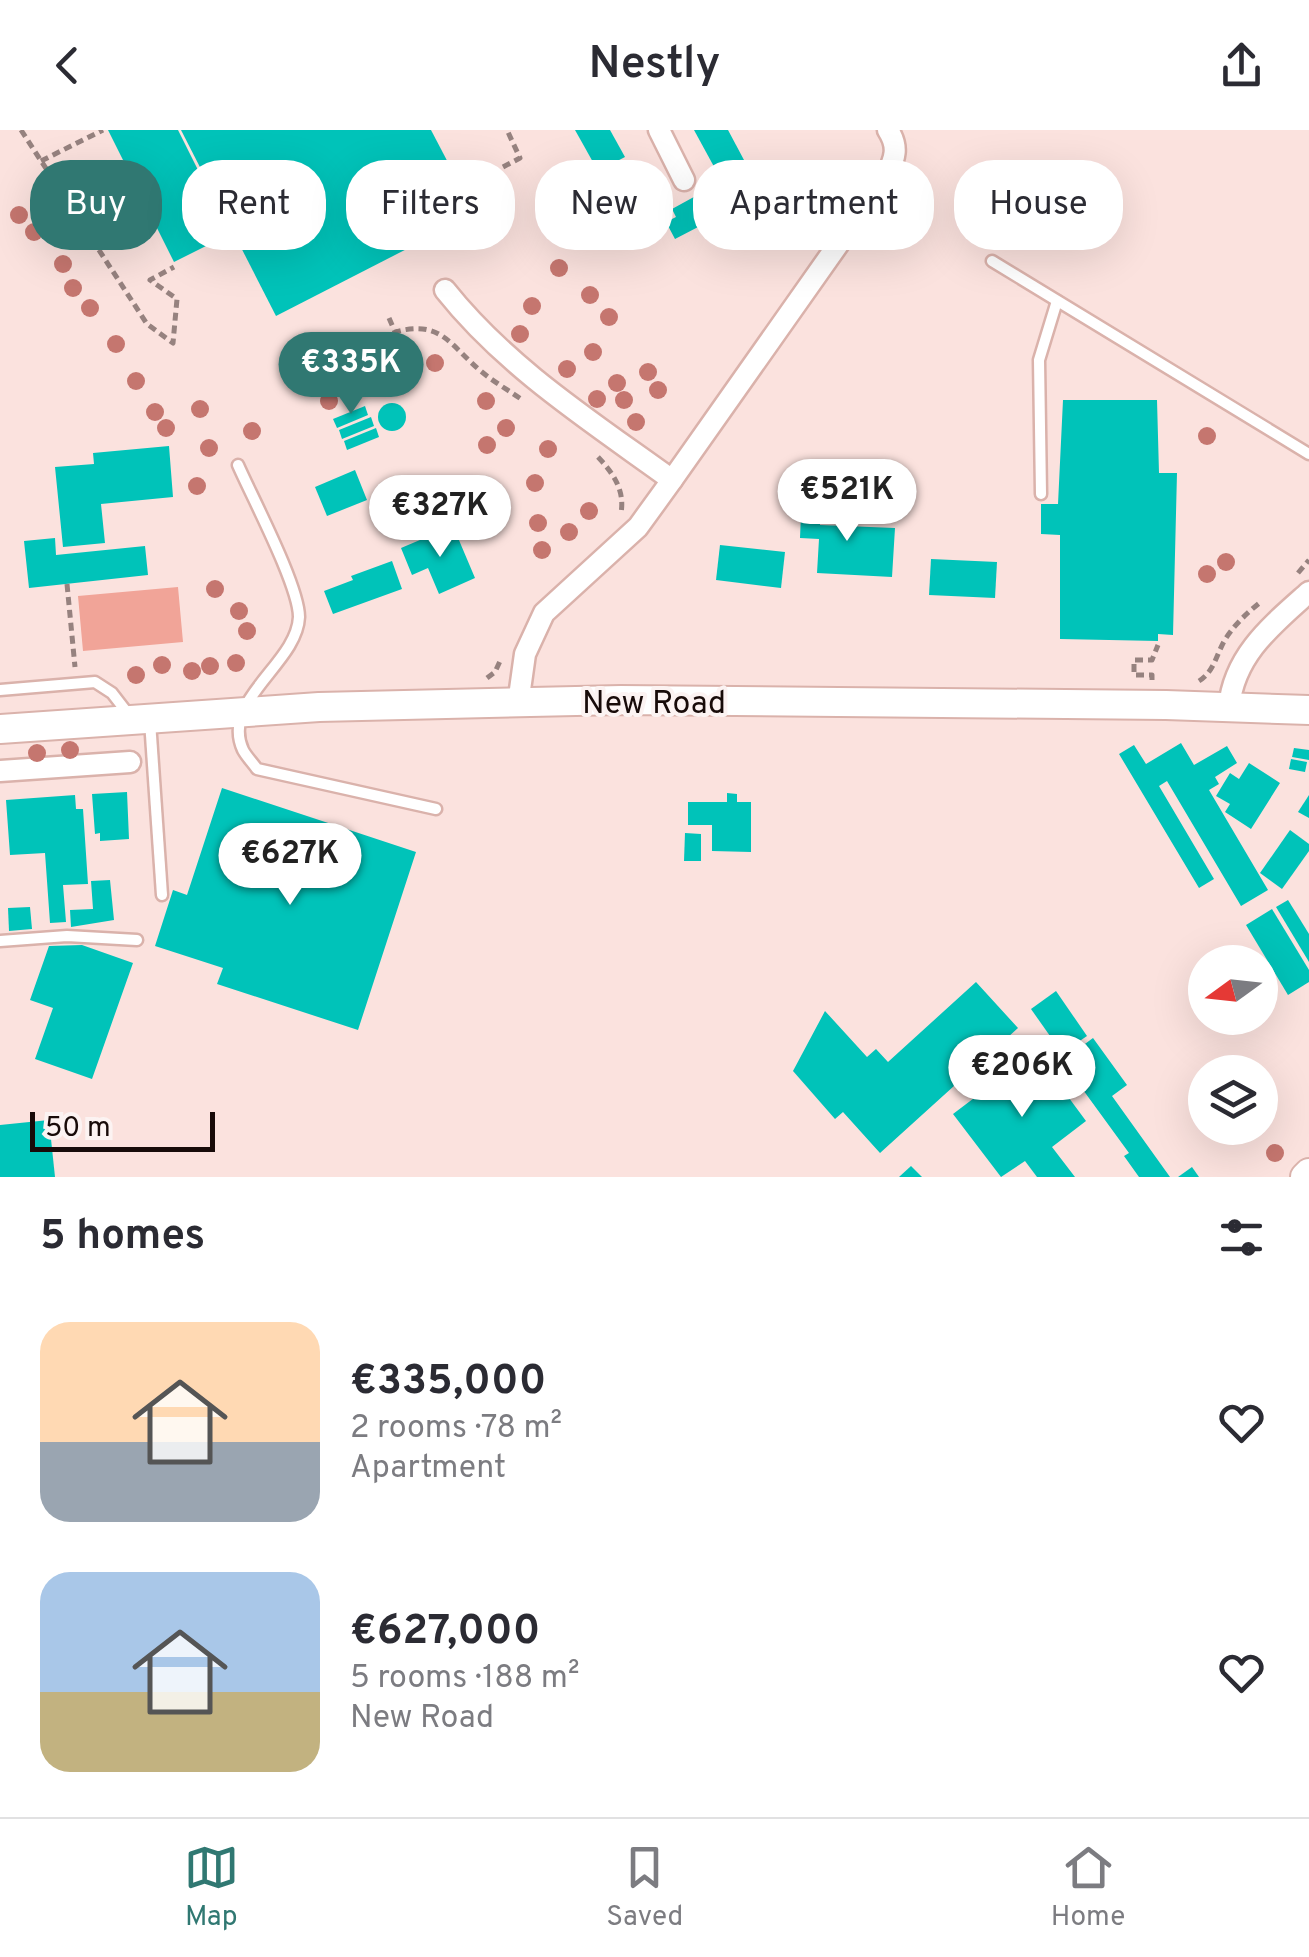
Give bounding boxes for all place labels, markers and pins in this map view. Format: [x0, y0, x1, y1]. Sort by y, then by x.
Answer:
pin: €335K [281, 332, 421, 417]
pin: €521K [777, 459, 917, 544]
pin: €327K [370, 475, 510, 560]
pin: €627K [220, 823, 360, 908]
pin: €206K [952, 1035, 1092, 1120]

